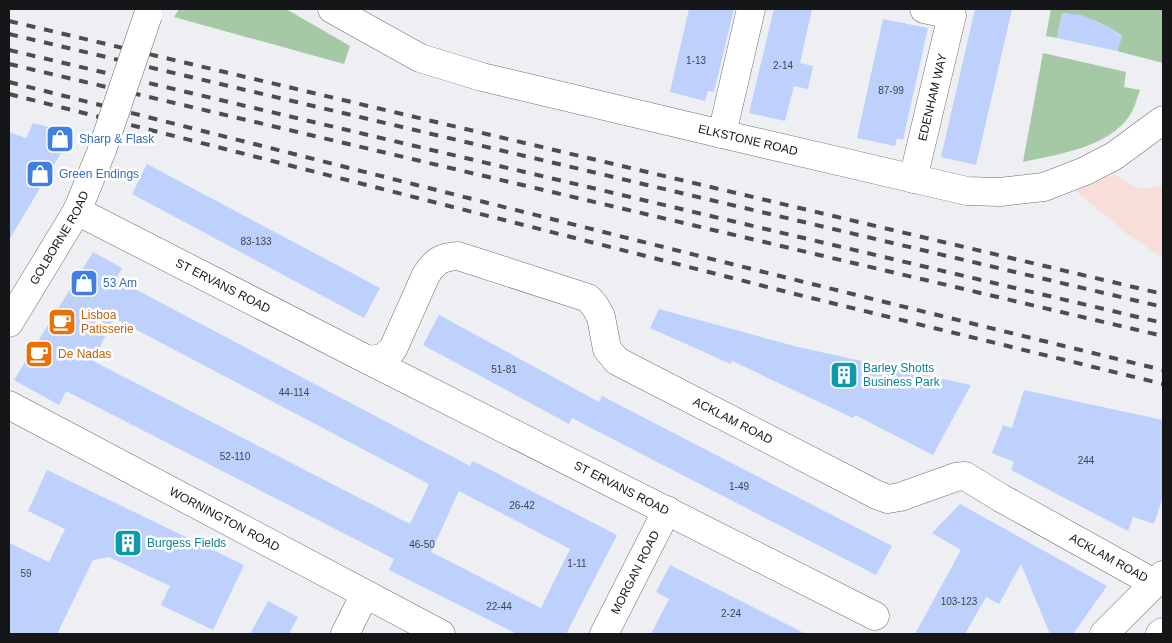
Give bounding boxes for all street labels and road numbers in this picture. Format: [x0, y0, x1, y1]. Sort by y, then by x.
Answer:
street label: EDENHAM WAY [915, 52, 950, 142]
street label: ELKSTONE ROAD [697, 122, 800, 159]
street label: GOLBORNE ROAD [27, 189, 92, 287]
street label: ST ERVANS ROAD [173, 256, 273, 316]
street label: ACKLAM ROAD [691, 394, 775, 447]
street label: ST ERVANS ROAD [572, 458, 672, 518]
street label: WORNINGTON ROAD [167, 484, 282, 554]
street label: MORGAN ROAD [608, 528, 663, 617]
street label: ACKLAM ROAD [1067, 530, 1151, 585]

